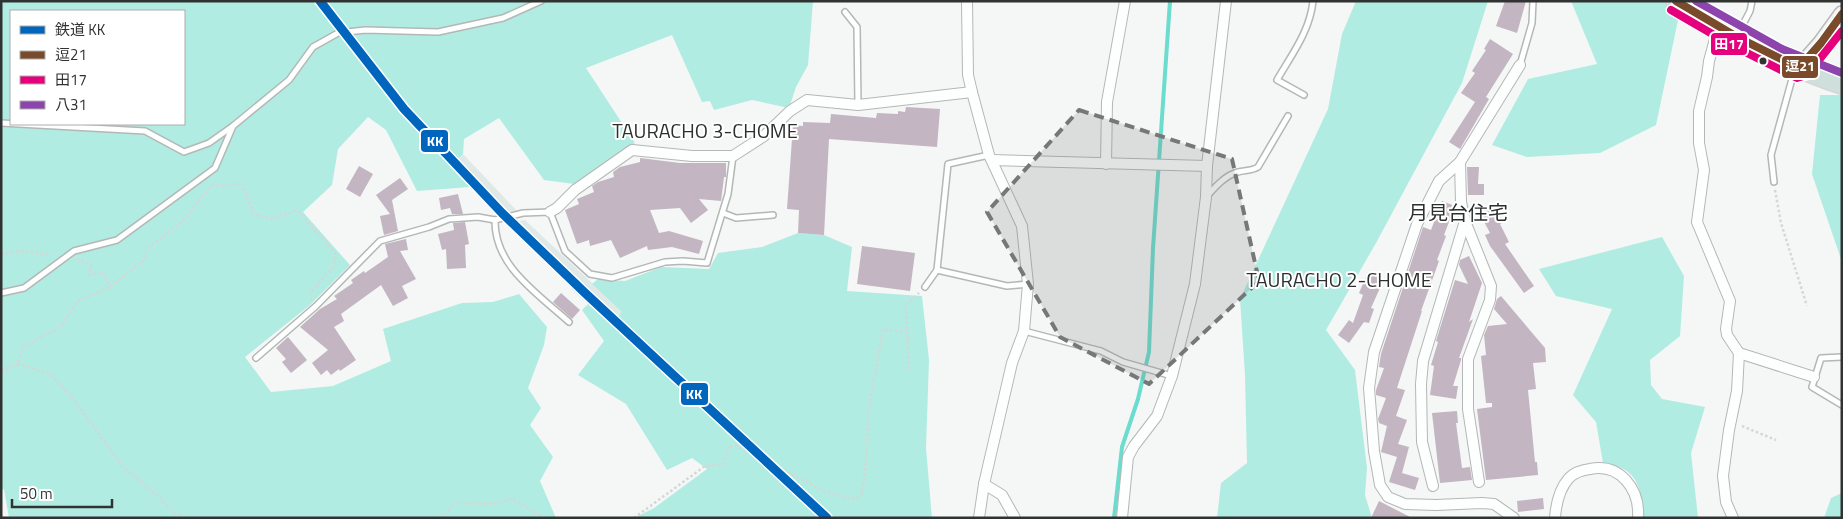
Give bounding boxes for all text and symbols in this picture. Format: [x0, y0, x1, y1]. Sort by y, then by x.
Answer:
legend [10, 10, 185, 125]
text: 鉄道 KK [55, 18, 106, 41]
line badge: 田17 [1710, 32, 1748, 56]
text: 田17 [1714, 33, 1744, 54]
text: 逗21 [55, 43, 87, 66]
line badge: 逗21 [1781, 55, 1819, 79]
text: 逗21 [1785, 55, 1815, 76]
unlabelled marker [1758, 56, 1768, 66]
text: 田17 [55, 68, 87, 91]
text: 八31 [55, 93, 87, 116]
district label: TAURACHO 3-CHOME [612, 115, 798, 146]
line badge: KK [420, 129, 449, 153]
text: KK [427, 130, 444, 151]
district label: 月見台住宅 [1408, 197, 1508, 228]
district label: TAURACHO 2-CHOME [1246, 264, 1432, 295]
line badge: KK [680, 382, 709, 406]
text: KK [686, 383, 703, 404]
scale bar [12, 476, 112, 508]
text: 50 m [20, 482, 53, 505]

